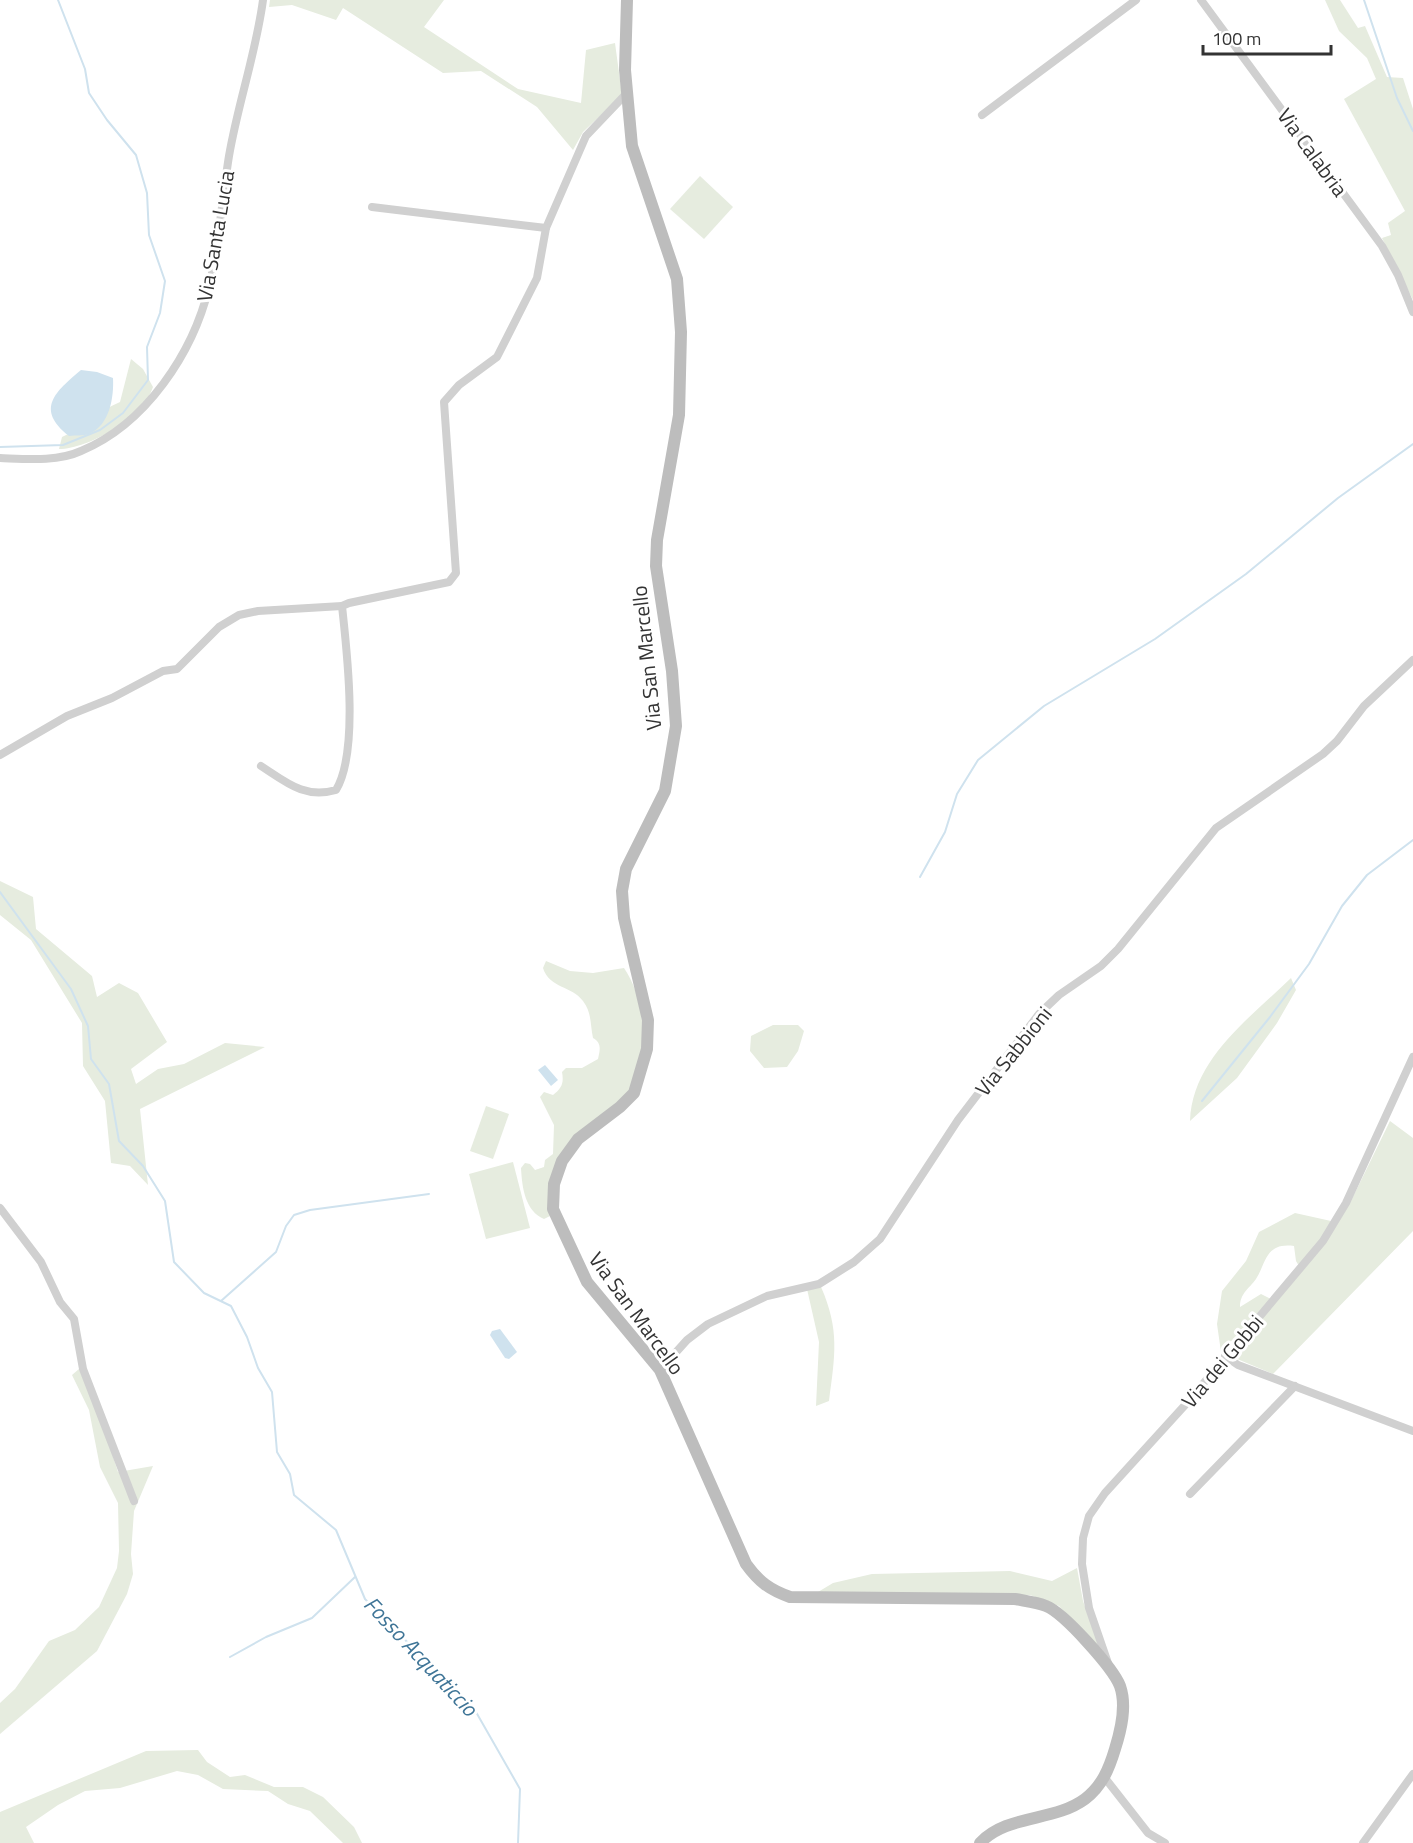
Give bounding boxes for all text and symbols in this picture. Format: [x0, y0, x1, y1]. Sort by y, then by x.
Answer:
scale bar [1203, 18, 1330, 56]
text: 100 m [1212, 25, 1261, 52]
street label: Via Calabria [1270, 101, 1356, 203]
street label: Via Santa Lucia [188, 167, 242, 304]
street label: Via San Marcello [622, 584, 670, 732]
street label: Via Sabbioni [967, 999, 1059, 1103]
street label: Via San Marcello [581, 1245, 693, 1381]
street label: Via dei Gobbi [1173, 1307, 1271, 1415]
water label: Fosso Acquaticcio [356, 1588, 487, 1725]

